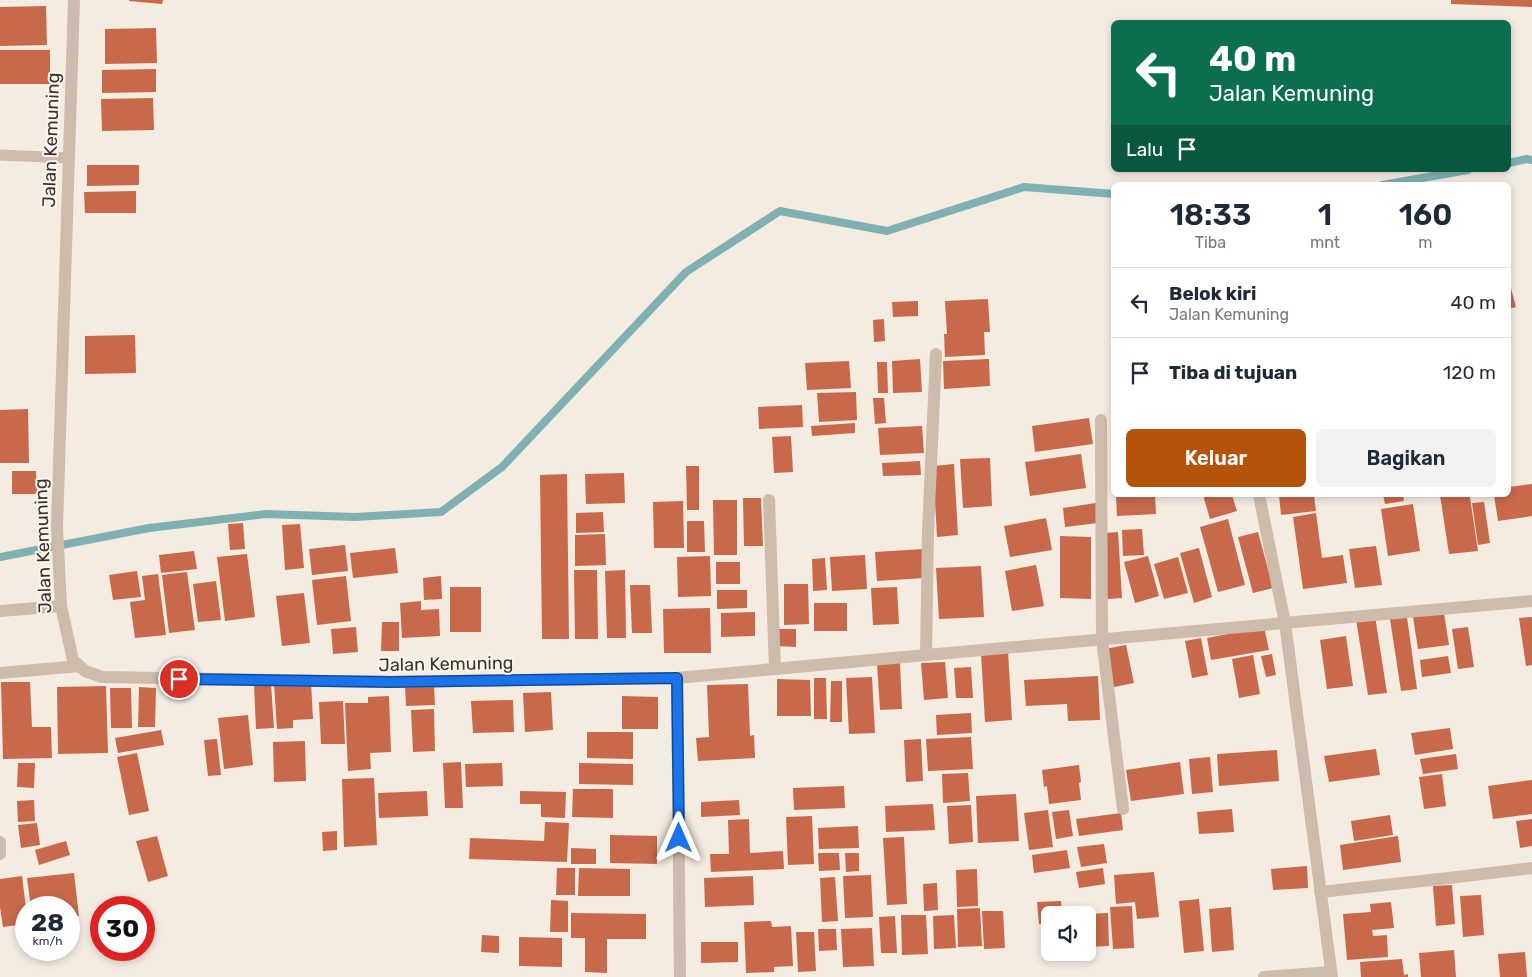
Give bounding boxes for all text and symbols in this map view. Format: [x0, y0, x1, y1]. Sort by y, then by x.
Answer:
text: 40 m [1209, 38, 1296, 80]
icon: left [1126, 40, 1191, 105]
street label: Jalan Kemuning [38, 72, 64, 208]
text: Jalan Kemuning [1209, 80, 1374, 107]
icon: arrive [1173, 135, 1201, 163]
text: Lalu [1126, 138, 1163, 161]
text: 18:33 [1170, 197, 1251, 233]
text: 1 [1318, 197, 1332, 233]
text: 160 [1399, 197, 1452, 233]
text: Tiba [1195, 233, 1226, 252]
text: mnt [1310, 233, 1340, 252]
text: m [1418, 233, 1433, 252]
text: Belok kiri [1169, 282, 1256, 305]
icon: left [1126, 289, 1154, 317]
text: 40 m [1451, 291, 1496, 314]
text: Jalan Kemuning [1169, 305, 1289, 324]
icon: arrive [1126, 359, 1154, 387]
text: Tiba di tujuan [1169, 361, 1297, 384]
text: 120 m [1443, 361, 1496, 384]
button: Keluar [1126, 429, 1306, 487]
button: Bagikan [1316, 429, 1496, 487]
street label: Jalan Kemuning [30, 478, 56, 614]
street label: Jalan Kemuning [378, 652, 514, 676]
pin [158, 658, 200, 700]
icon: arrive [165, 665, 193, 693]
position arrow [652, 811, 704, 863]
speed limit sign: 30 [90, 896, 155, 961]
map controls [1041, 906, 1096, 961]
button: sound [1041, 906, 1096, 961]
text: 28 [31, 908, 64, 937]
text: km/h [33, 934, 62, 948]

